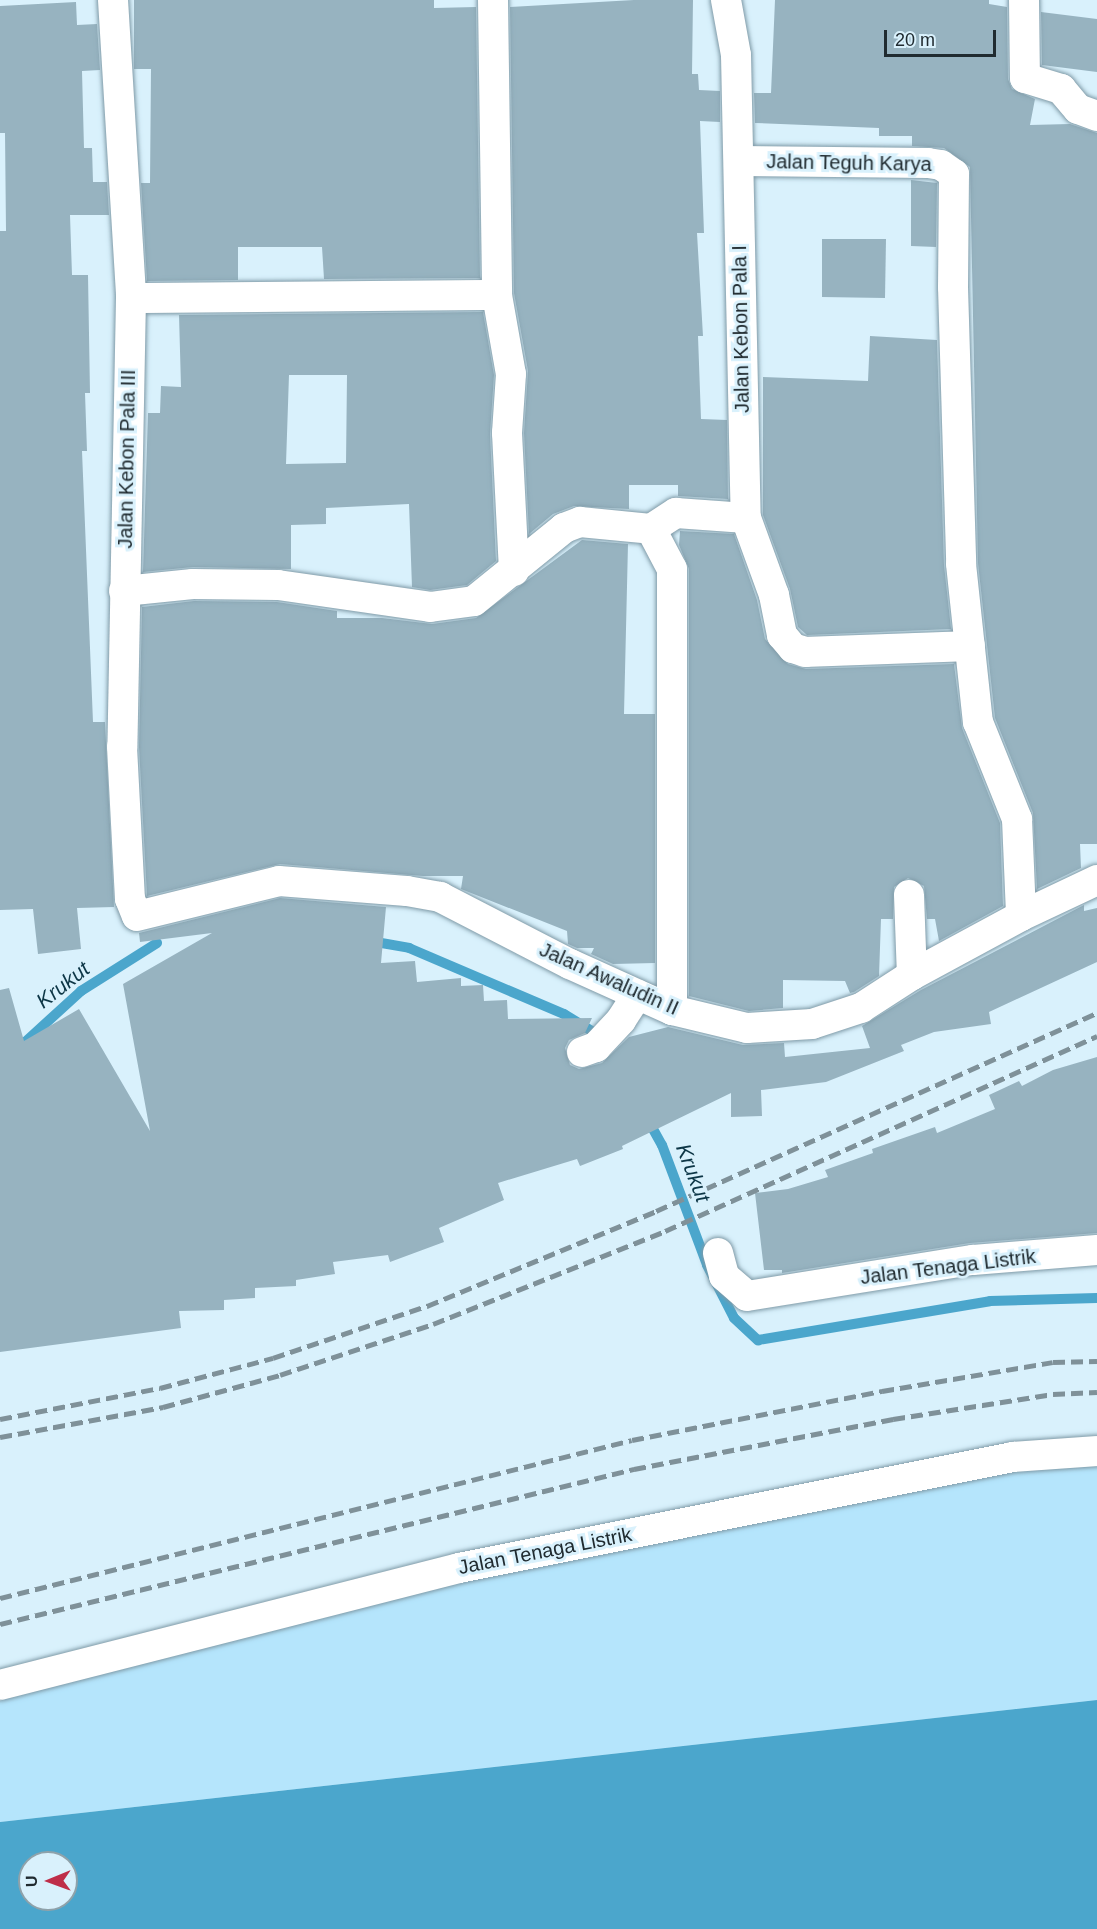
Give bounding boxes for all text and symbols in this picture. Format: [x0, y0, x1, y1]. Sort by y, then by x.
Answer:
scale bar [887, 18, 1000, 56]
text: 20 m [895, 30, 935, 50]
street label: Jalan Teguh Karya [766, 150, 932, 176]
street label: Jalan Kebon Pala I [728, 245, 754, 413]
street label: Jalan Kebon Pala III [113, 369, 141, 549]
street label: Jalan Awaludin II [535, 937, 683, 1021]
water label: Krukut [31, 956, 95, 1014]
water label: Krukut [670, 1140, 716, 1206]
street label: Jalan Tenaga Listrik [859, 1244, 1037, 1290]
street label: Jalan Tenaga Listrik [456, 1522, 634, 1580]
north arrow [18, 1851, 78, 1911]
text: U [23, 1875, 40, 1887]

